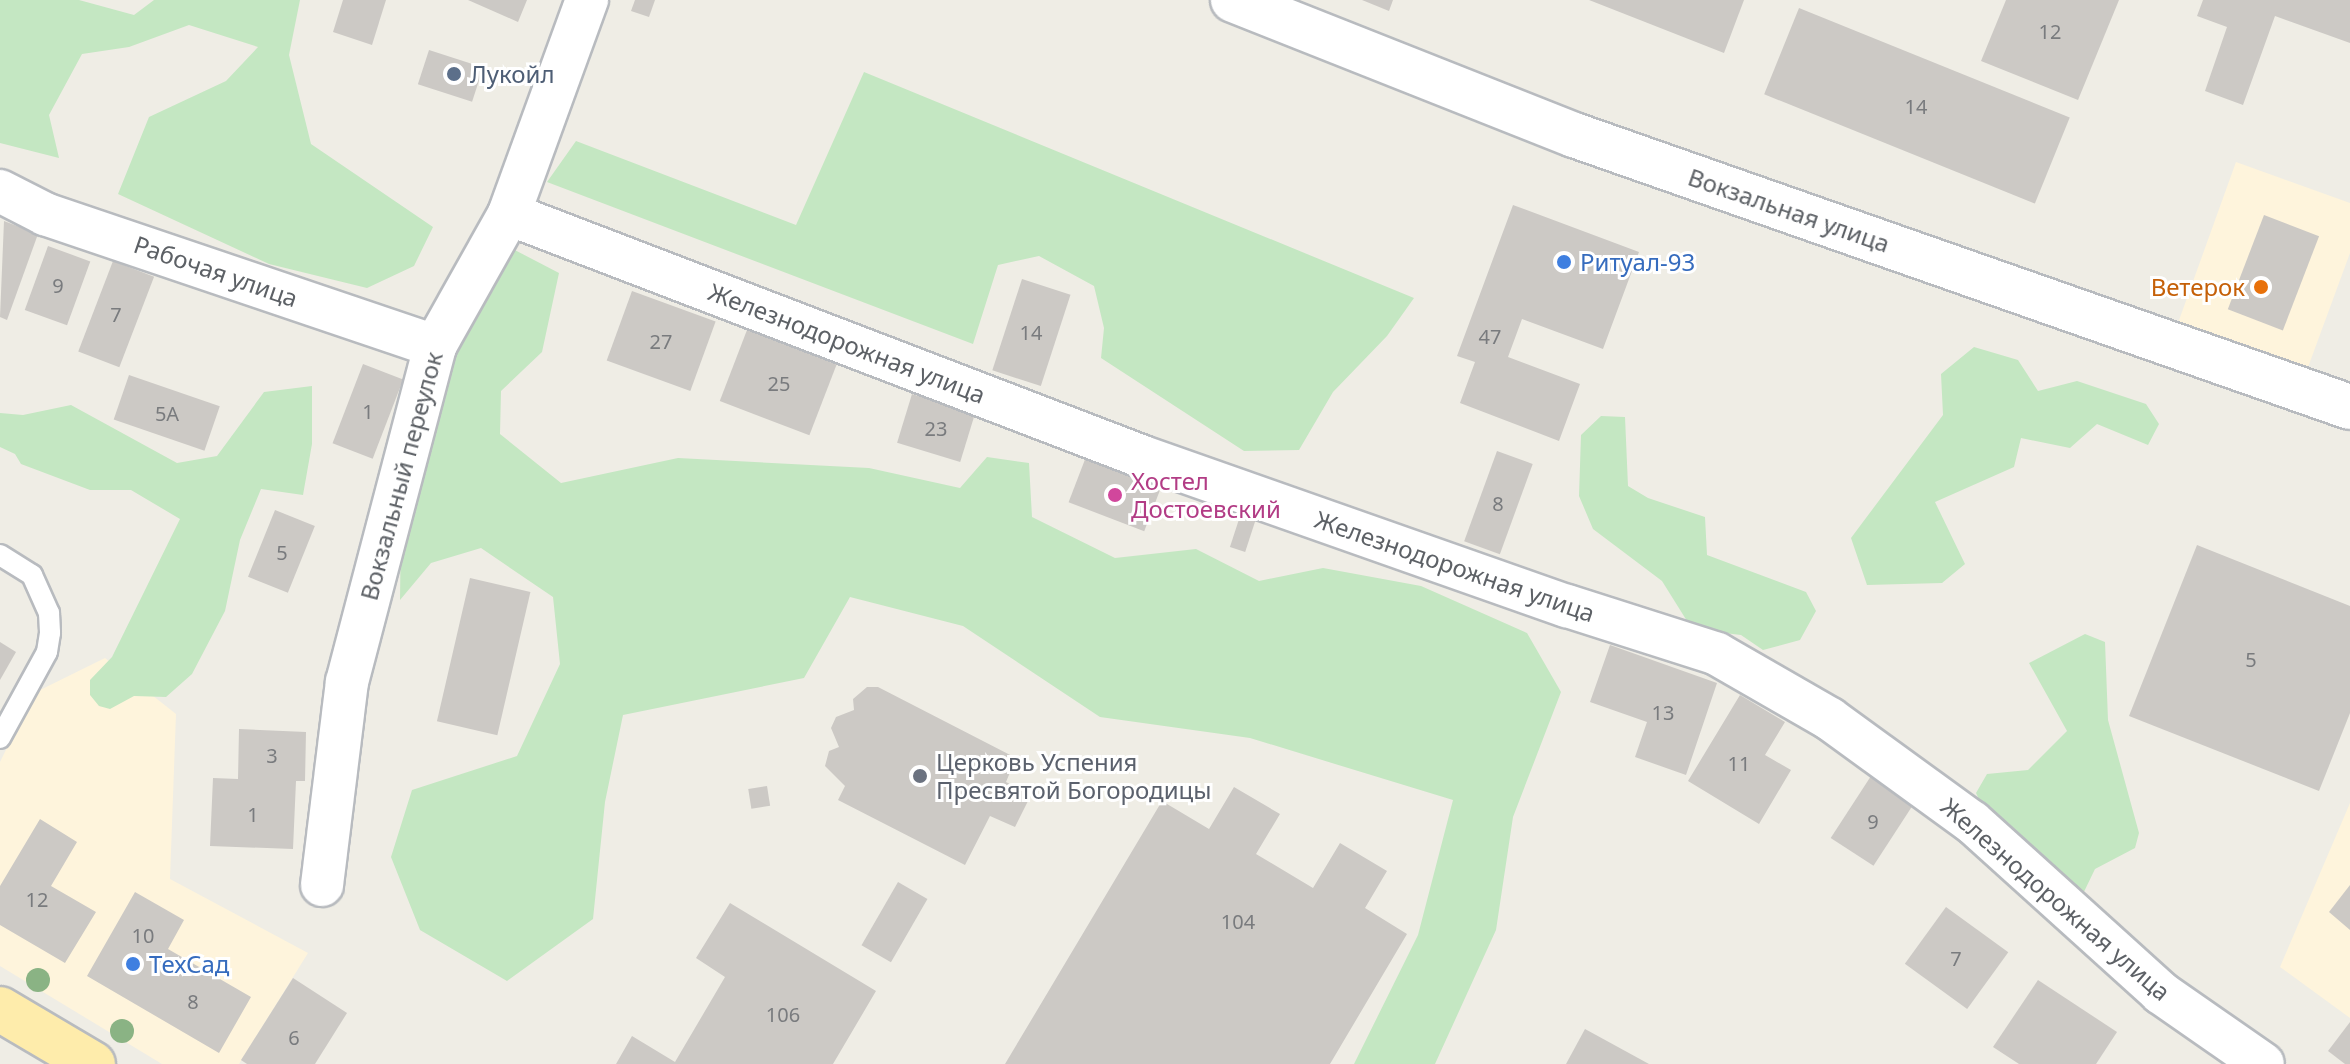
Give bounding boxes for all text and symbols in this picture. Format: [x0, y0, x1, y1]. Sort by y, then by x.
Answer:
house number: 12 [2039, 19, 2061, 43]
place label: Лукойл [470, 60, 554, 88]
marker: Лукойл [445, 65, 463, 83]
house number: 14 [1905, 94, 1927, 118]
street label: Вокзальная улица [1685, 162, 1893, 258]
street label: Рабочая улица [130, 230, 302, 312]
place label: Ритуал-93 [1580, 248, 1695, 276]
marker: Ритуал-93 [1555, 253, 1573, 271]
house number: 9 [52, 273, 64, 297]
place label: Ветерок [2151, 273, 2245, 301]
street label: Железнодорожная улица [705, 277, 989, 409]
marker: Ветерок [2252, 278, 2270, 296]
house number: 7 [110, 302, 122, 326]
house number: 14 [1020, 320, 1042, 344]
house number: 47 [1479, 324, 1501, 348]
house number: 27 [650, 329, 672, 353]
street label: Вокзальный переулок [354, 349, 448, 603]
house number: 25 [768, 371, 790, 395]
house number: 1 [362, 399, 374, 423]
house number: 5А [155, 401, 179, 425]
house number: 23 [925, 416, 947, 440]
place label: Хостел Достоевский [1131, 467, 1281, 523]
marker: Хостел Достоевский [1106, 486, 1124, 504]
house number: 8 [1492, 491, 1504, 515]
street label: Железнодорожная улица [1311, 505, 1599, 627]
house number: 5 [276, 540, 288, 564]
house number: 5 [2245, 647, 2257, 671]
house number: 13 [1652, 700, 1674, 724]
house number: 3 [266, 743, 278, 767]
place label: Церковь Успения Пресвятой Богородицы [936, 748, 1211, 804]
house number: 11 [1728, 751, 1750, 775]
marker: Церковь Успения Пресвятой Богородицы [911, 767, 929, 785]
street label: Железнодорожная улица [1936, 792, 2176, 1006]
house number: 1 [247, 802, 259, 826]
house number: 9 [1867, 809, 1879, 833]
house number: 12 [26, 887, 48, 911]
house number: 104 [1221, 909, 1255, 933]
house number: 10 [132, 923, 154, 947]
house number: 7 [1950, 946, 1962, 970]
place label: ТехСад [149, 950, 229, 978]
marker: ТехСад [124, 955, 142, 973]
house number: 8 [187, 989, 199, 1013]
house number: 106 [766, 1002, 800, 1026]
house number: 6 [288, 1025, 300, 1049]

